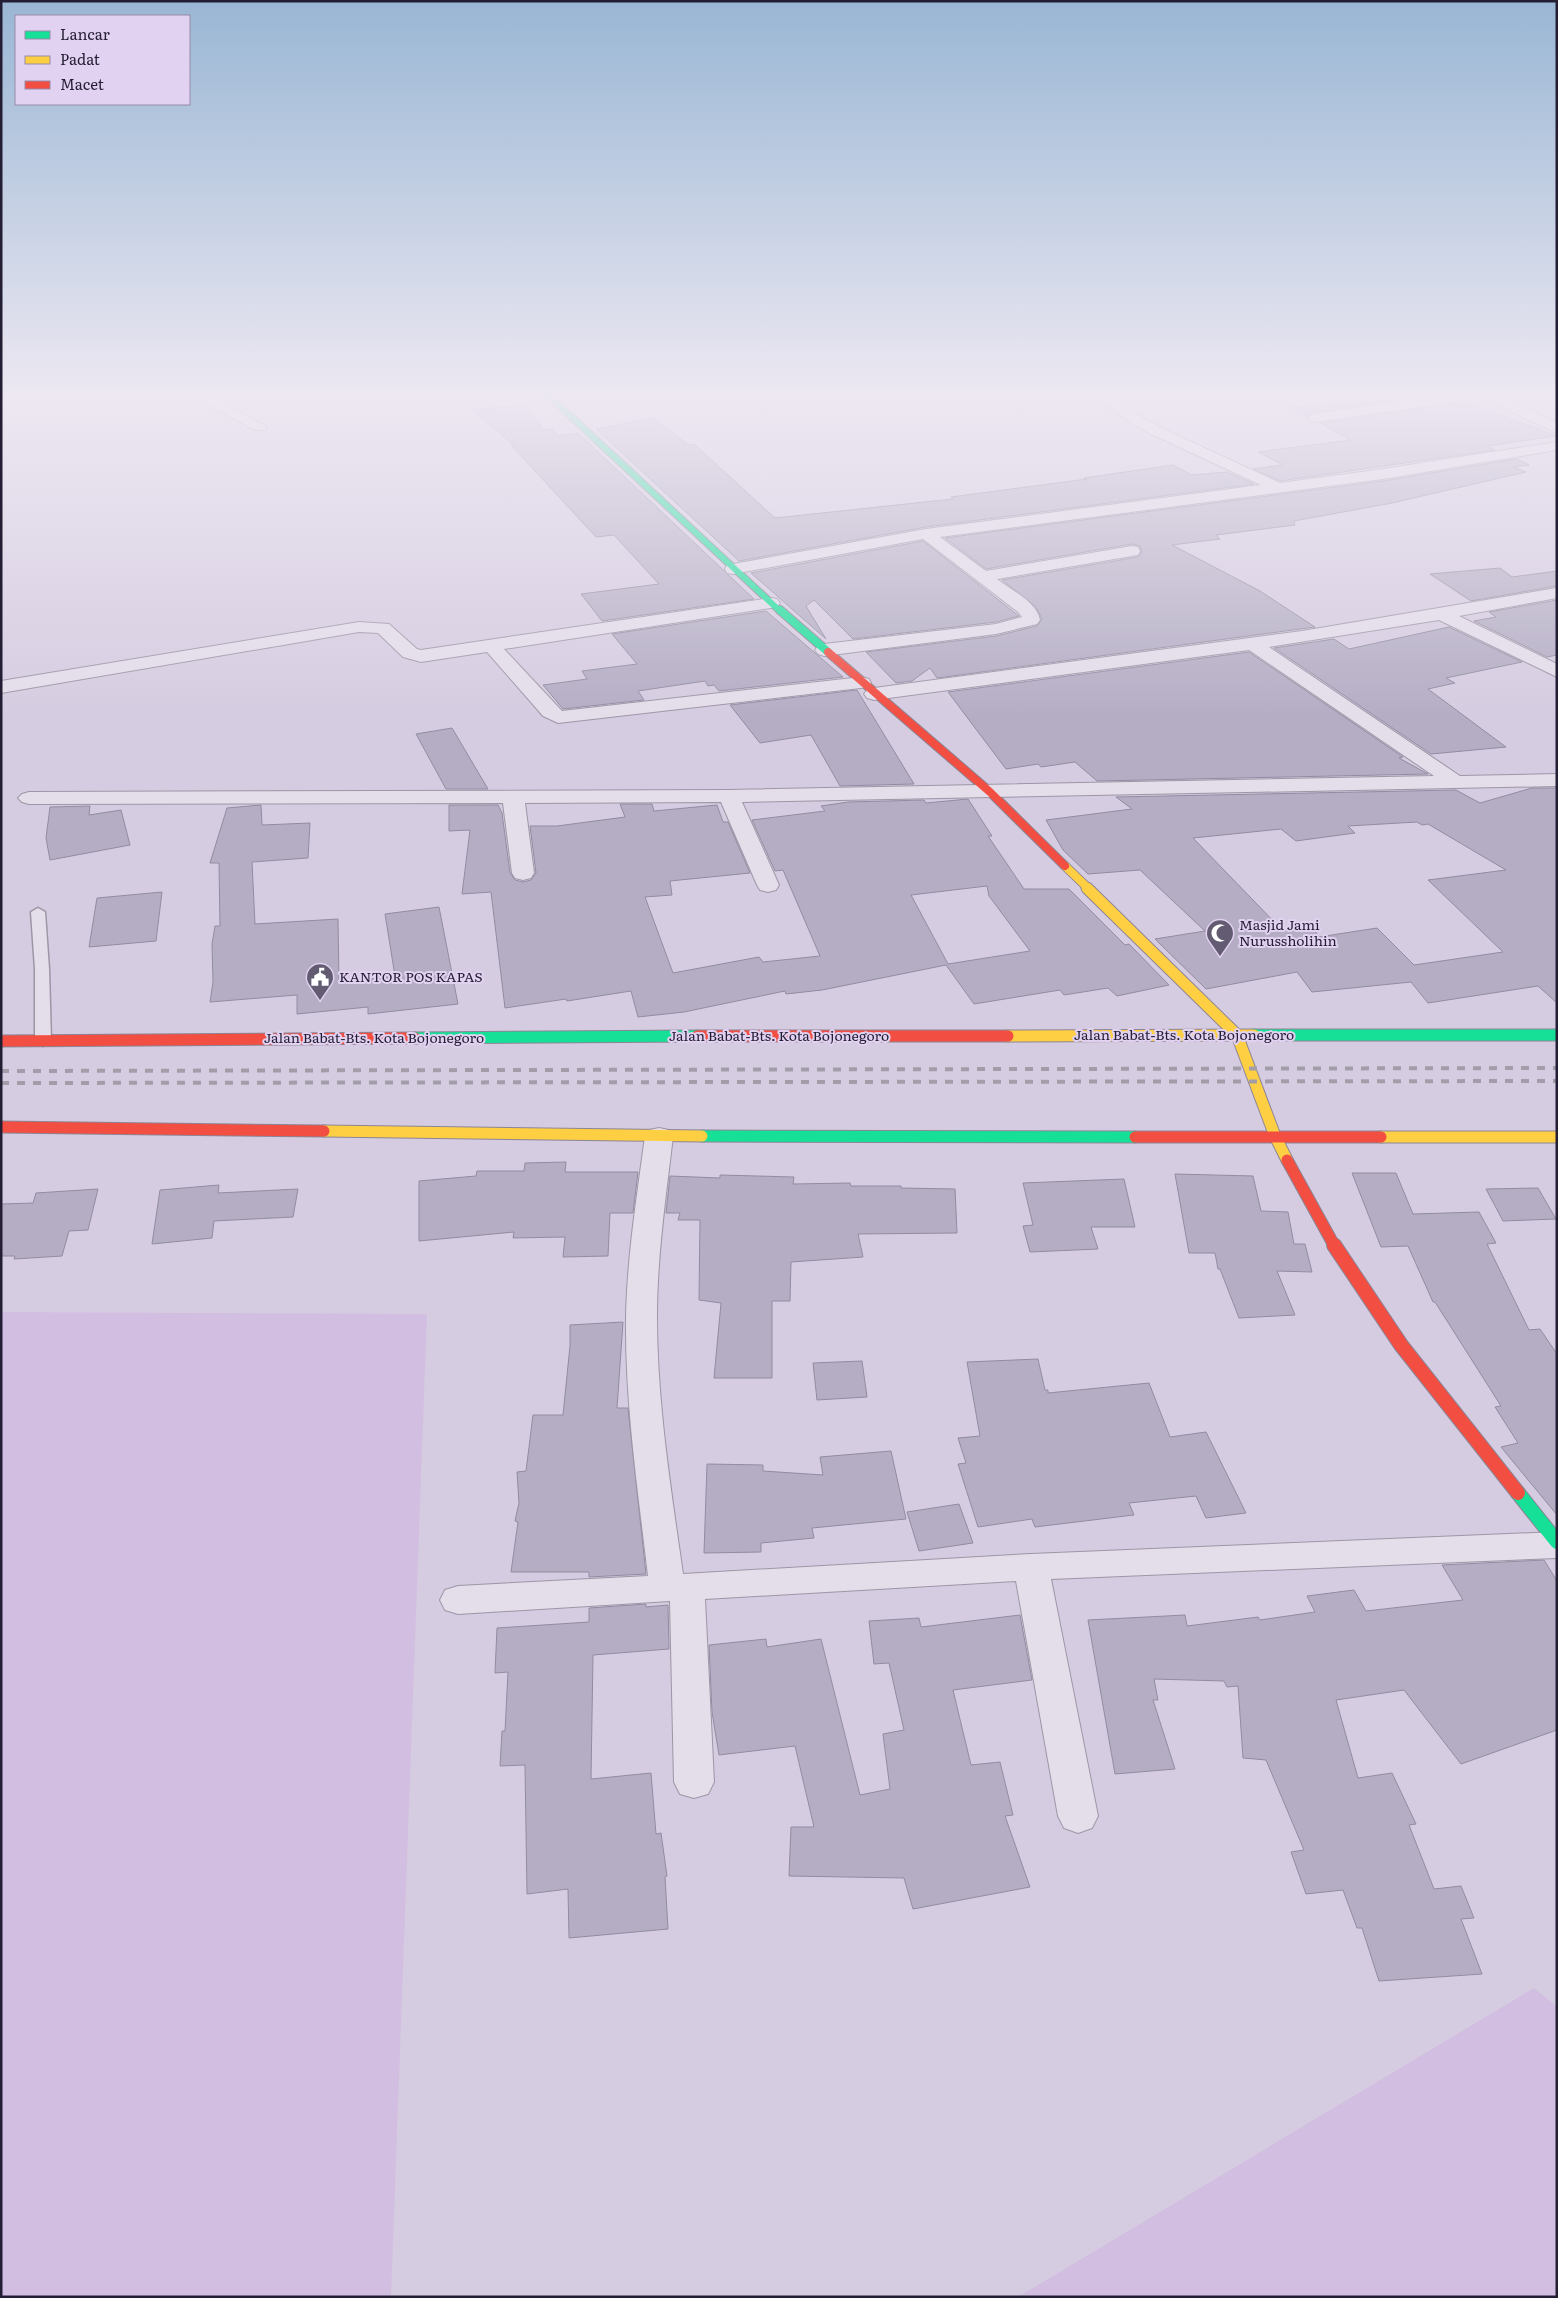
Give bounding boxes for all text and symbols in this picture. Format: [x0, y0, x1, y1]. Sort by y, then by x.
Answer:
legend [15, 15, 190, 105]
text: Lancar [60, 22, 110, 45]
text: Padat [60, 47, 100, 70]
text: Macet [60, 72, 104, 95]
place label: Masjid Jami Nurussholihin [1239, 914, 1337, 950]
mosque icon: Masjid Jami Nurussholihin [1205, 918, 1235, 957]
public building icon: KANTOR POS KAPAS [305, 962, 335, 1001]
place label: KANTOR POS KAPAS [339, 966, 483, 986]
street label: Jalan Babat-Bts. Kota Bojonegoro [1074, 1024, 1294, 1044]
street label: Jalan Babat-Bts. Kota Bojonegoro [669, 1025, 889, 1045]
street label: Jalan Babat-Bts. Kota Bojonegoro [264, 1027, 484, 1047]

